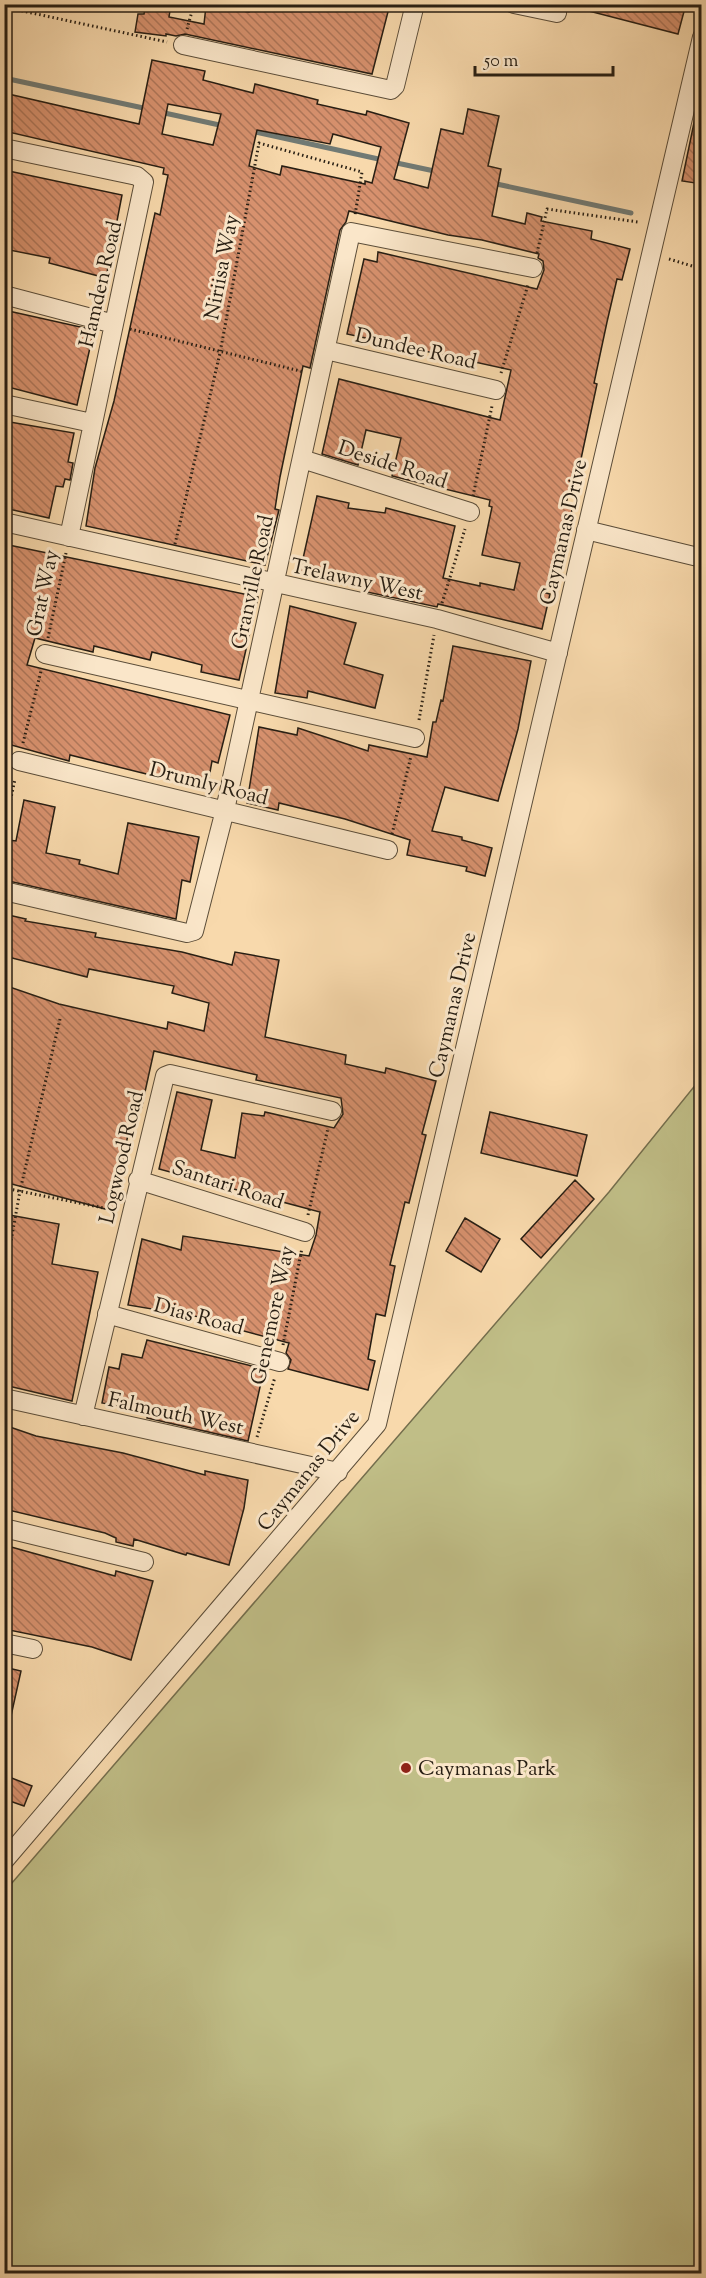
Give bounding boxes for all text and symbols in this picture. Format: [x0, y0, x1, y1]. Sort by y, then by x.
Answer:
scale bar [475, 39, 613, 77]
text: 50 m [483, 49, 519, 75]
street label: Niriisa Way [198, 212, 248, 323]
street label: Hamden Road [73, 218, 131, 351]
street label: Dundee Road [352, 321, 479, 379]
street label: Deside Road [334, 434, 451, 498]
street label: Caymanas Drive [534, 457, 596, 608]
street label: Granville Road [225, 512, 283, 652]
street label: Grat Way [20, 547, 68, 640]
street label: Trelawny West [288, 552, 426, 610]
street label: Drumly Road [146, 756, 271, 814]
street label: Caymanas Drive [423, 930, 485, 1081]
street label: Logwood Road [93, 1088, 153, 1227]
street label: Santari Road [167, 1154, 288, 1218]
street label: Genemore Way [245, 1242, 303, 1388]
street label: Dias Road [150, 1292, 247, 1344]
street label: Falmouth West [105, 1386, 246, 1444]
street label: Caymanas Drive [251, 1404, 368, 1539]
place label: Caymanas Park [418, 1755, 557, 1785]
marker: Caymanas Park [399, 1761, 413, 1775]

